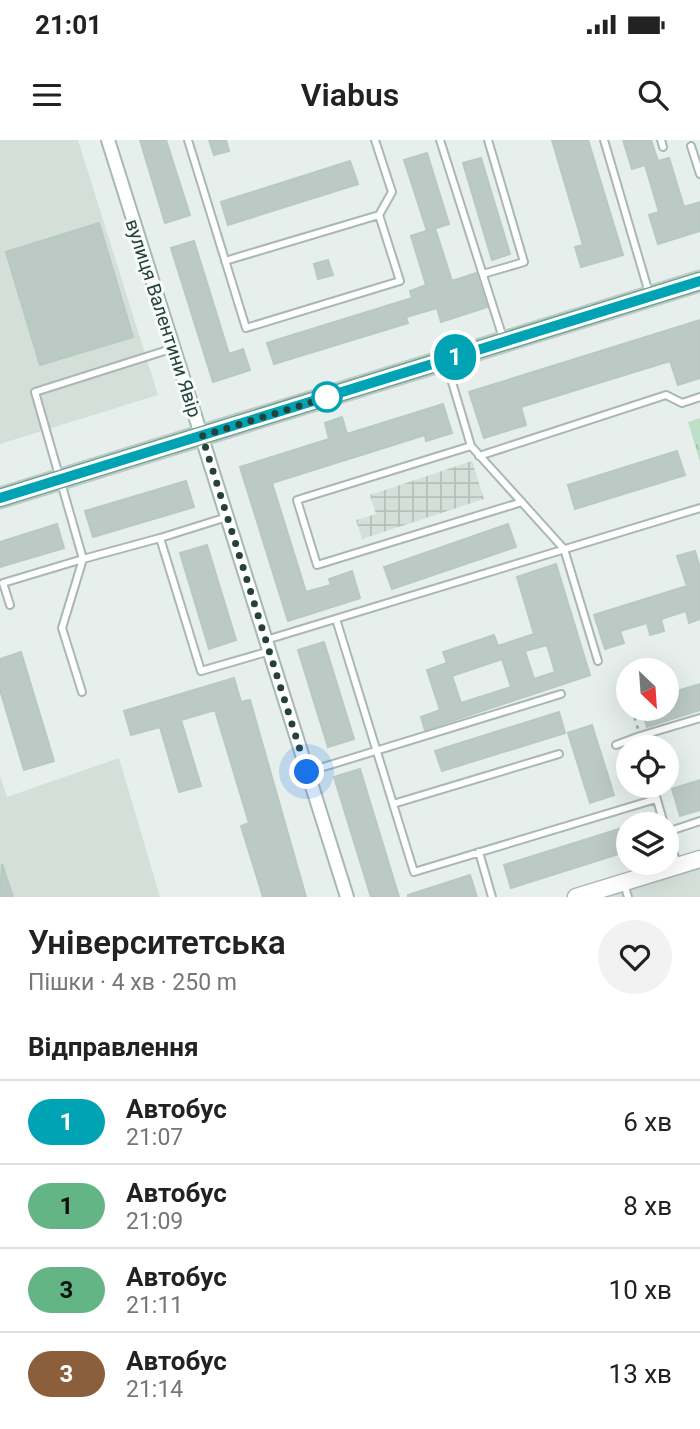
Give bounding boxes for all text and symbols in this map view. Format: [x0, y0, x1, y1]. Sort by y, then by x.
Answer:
text: 21:01 [35, 10, 102, 40]
icon: menu [28, 76, 66, 114]
text: Viabus [301, 76, 399, 114]
icon: search [634, 76, 672, 114]
street label: вулиця Валентини Явір [121, 216, 206, 420]
line badge: 1 [432, 334, 478, 380]
text: 1 [448, 343, 462, 371]
unlabelled marker [312, 382, 342, 412]
north arrow [616, 658, 679, 721]
map controls [616, 658, 679, 875]
button: locate [616, 735, 679, 798]
your location [289, 754, 324, 789]
button: layers [616, 812, 679, 875]
button: heart [598, 920, 672, 994]
text: Університетська [28, 923, 286, 962]
text: Пішки · 4 хв · 250 m [28, 969, 237, 996]
text: Відправлення [28, 1032, 198, 1062]
text: Автобус [126, 1094, 227, 1124]
text: 6 хв [623, 1107, 672, 1137]
text: 1 [60, 1108, 73, 1136]
text: 21:07 [126, 1124, 183, 1151]
text: Автобус [126, 1178, 227, 1208]
text: 8 хв [623, 1191, 672, 1221]
text: 1 [60, 1192, 73, 1220]
text: 21:09 [126, 1208, 183, 1235]
text: Автобус [126, 1262, 227, 1292]
text: 10 хв [609, 1275, 672, 1305]
text: 3 [60, 1276, 73, 1304]
text: 21:11 [126, 1292, 183, 1319]
text: Автобус [126, 1346, 227, 1376]
text: 13 хв [609, 1359, 672, 1389]
text: 3 [60, 1360, 73, 1388]
text: 21:14 [126, 1376, 183, 1403]

